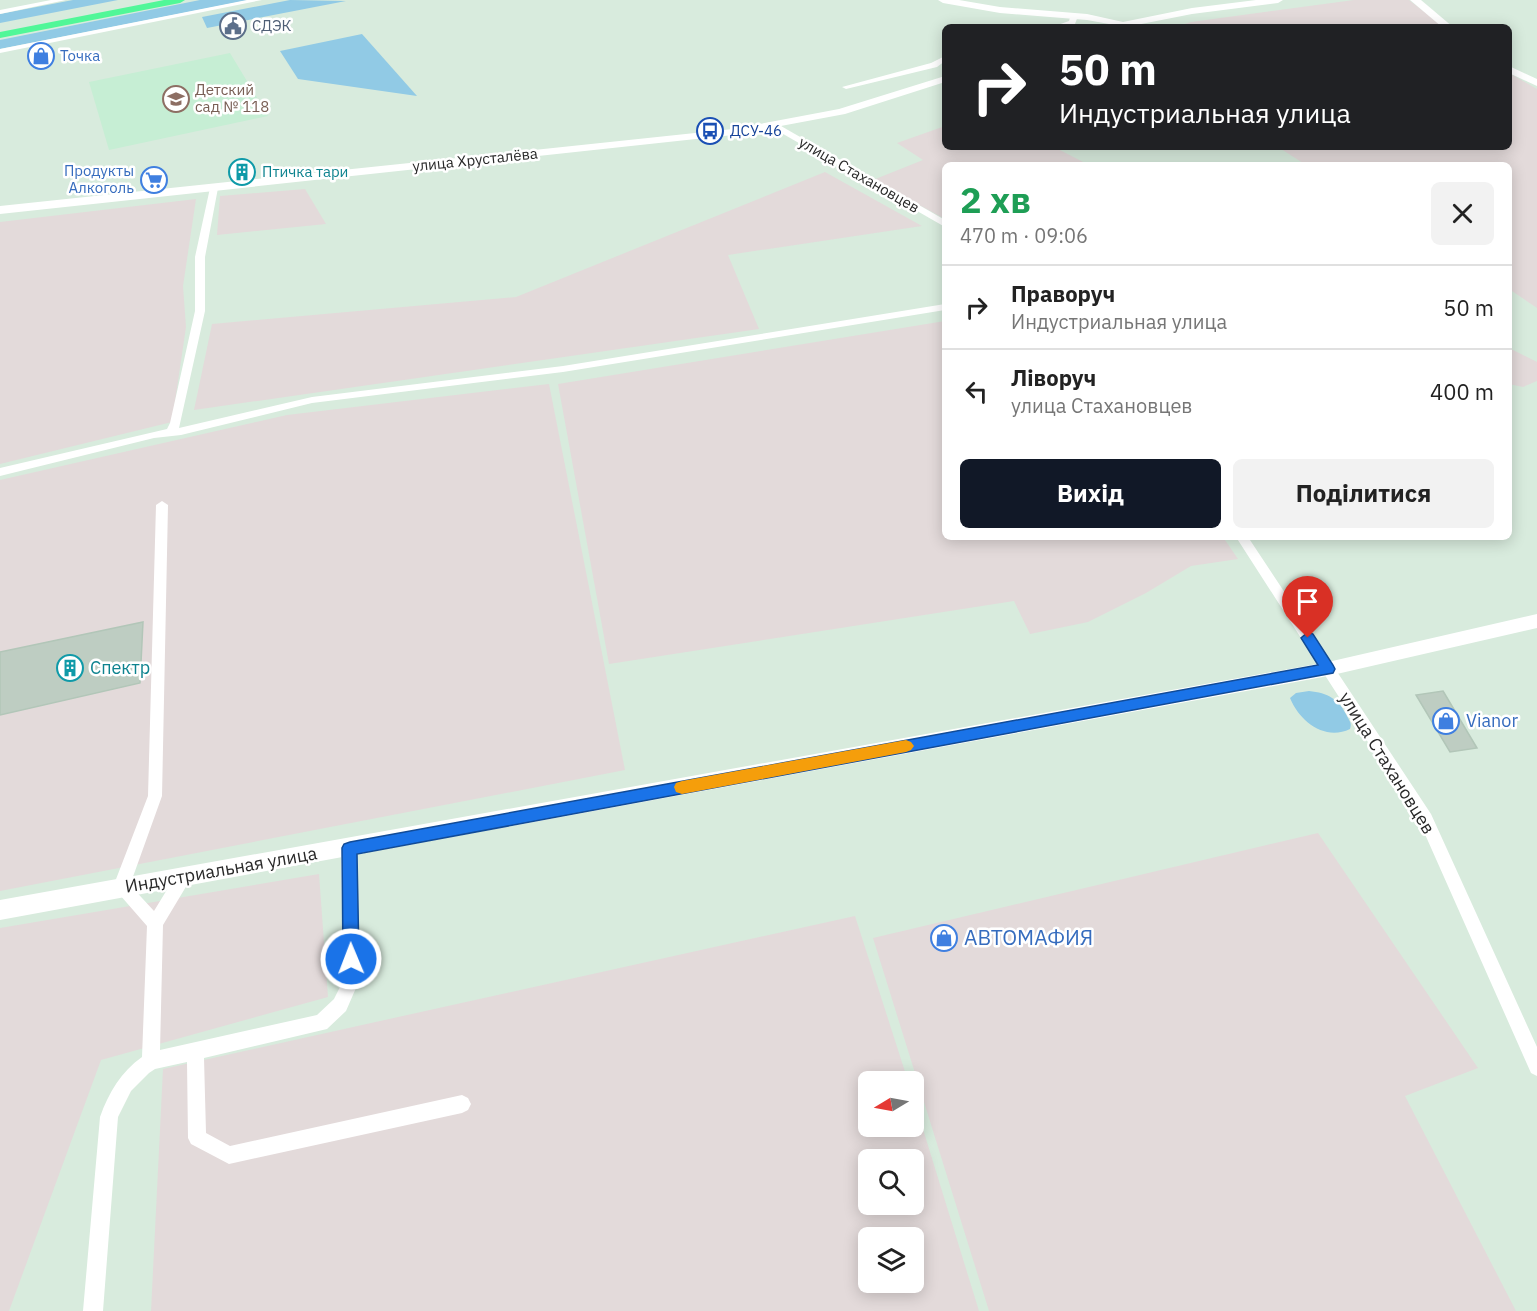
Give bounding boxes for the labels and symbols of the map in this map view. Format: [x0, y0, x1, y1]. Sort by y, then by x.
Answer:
public building icon: СДЭК [218, 11, 248, 41]
place label: СДЭК [252, 16, 292, 35]
shop icon: Точка [26, 41, 56, 71]
place label: Точка [60, 46, 100, 65]
place label: Детский сад № 118 [195, 80, 269, 116]
school or university icon: Детский сад № 118 [161, 84, 191, 114]
bus stop icon: ДСУ-46 [695, 116, 725, 146]
place label: ДСУ-46 [730, 121, 782, 140]
street label: улица Стахановцев [796, 132, 923, 217]
street label: улица Хрусталёва [411, 143, 539, 176]
building icon: Птичка тари [227, 157, 257, 187]
place label: Продукты Алкоголь [64, 161, 134, 197]
place label: Птичка тари [262, 162, 348, 181]
supermarket icon: Продукты Алкоголь [139, 165, 169, 195]
pin [1282, 576, 1333, 638]
building icon: Спектр [55, 653, 85, 683]
place label: Спектр [90, 656, 150, 679]
street label: улица Стахановцев [1334, 687, 1440, 838]
shop icon: Vianor [1431, 706, 1461, 736]
place label: Vianor [1466, 709, 1518, 732]
street label: Индустриальная улица [123, 841, 319, 898]
shop icon: АВТОМАФИЯ [929, 923, 959, 953]
place label: АВТОМАФИЯ [964, 923, 1093, 951]
position arrow [319, 927, 383, 991]
north arrow [858, 1071, 924, 1137]

